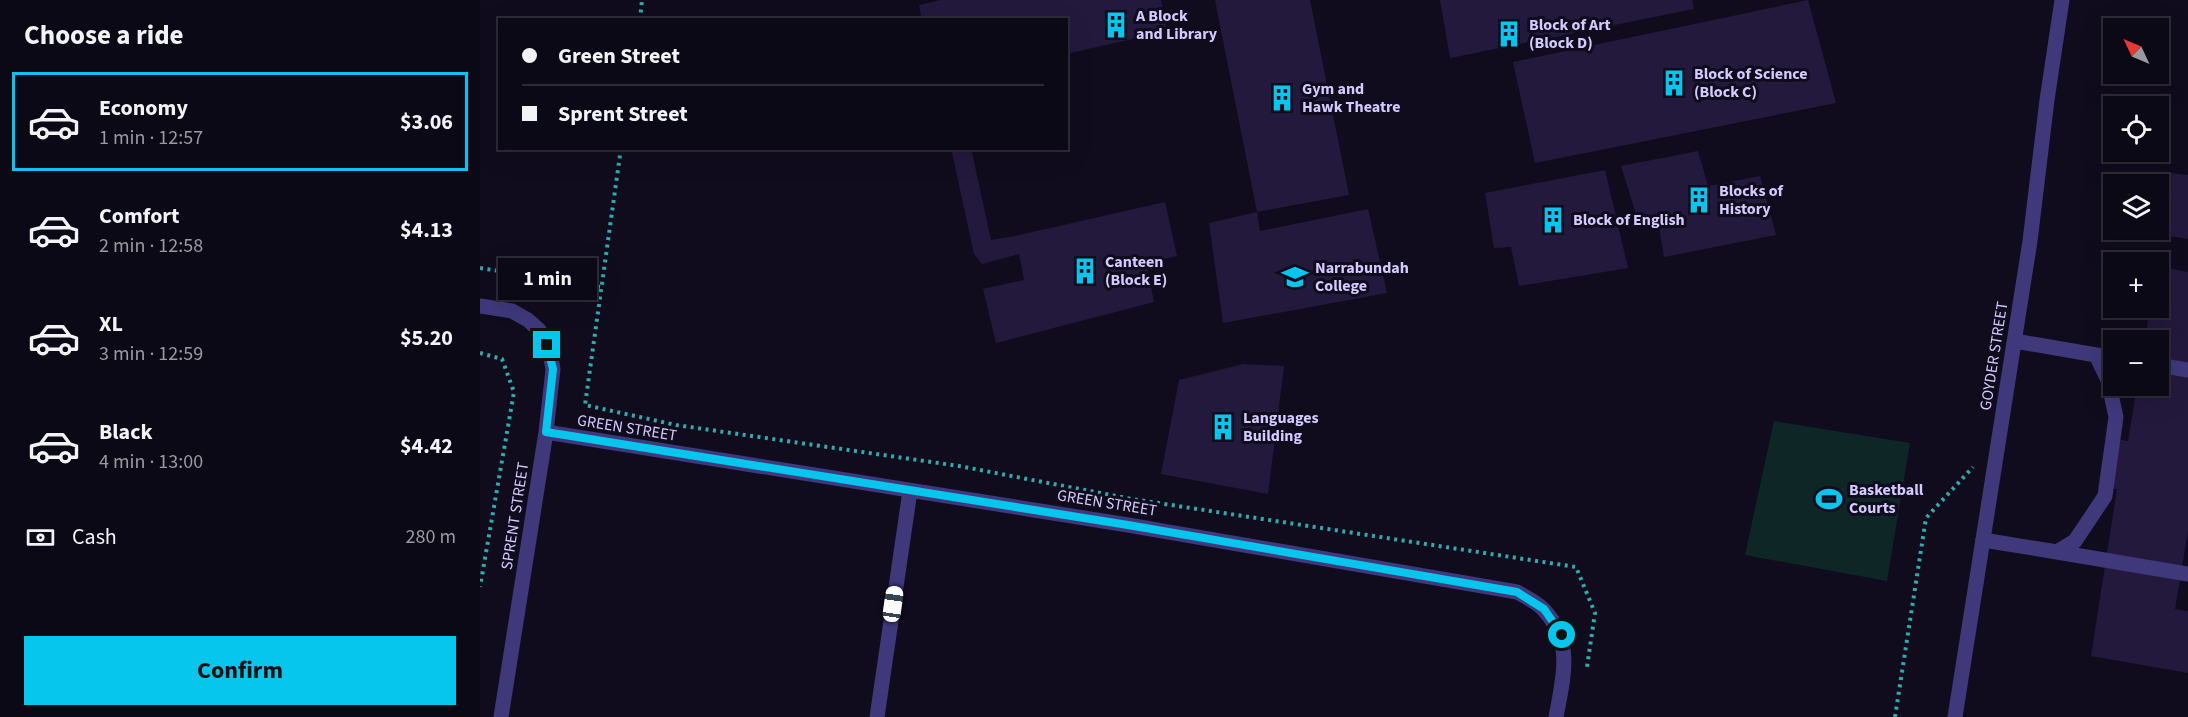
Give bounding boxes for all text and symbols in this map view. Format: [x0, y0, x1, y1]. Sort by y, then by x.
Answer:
place label: A Block and Library [1135, 5, 1218, 45]
building icon: A Block and Library [1101, 10, 1131, 40]
place label: Block of Art (Block D) [1529, 14, 1611, 54]
text: Choose a ride [24, 16, 184, 55]
north arrow [2103, 18, 2169, 84]
map controls [2103, 18, 2169, 396]
building icon: Block of Art (Block D) [1494, 19, 1524, 49]
text: Green Street [558, 40, 680, 72]
place label: Block of Science (Block C) [1694, 63, 1808, 103]
building icon: Block of Science (Block C) [1659, 68, 1689, 98]
place label: Gym and Hawk Theatre [1302, 78, 1401, 118]
building icon: Gym and Hawk Theatre [1267, 83, 1297, 113]
text: Economy [99, 92, 188, 124]
icon: car [27, 95, 81, 149]
button: locate [2103, 96, 2169, 162]
text: Sprent Street [558, 98, 688, 130]
text: $3.06 [400, 106, 453, 138]
text: 1 min · 12:57 [99, 124, 203, 152]
button: layers [2103, 174, 2169, 240]
place label: Blocks of History [1719, 180, 1783, 220]
building icon: Blocks of History [1684, 185, 1714, 215]
text: Comfort [99, 200, 180, 232]
icon: car [27, 203, 81, 257]
building icon: Block of English [1538, 205, 1568, 235]
place label: Block of English [1573, 209, 1685, 231]
text: $4.13 [400, 214, 453, 246]
text: 2 min · 12:58 [99, 232, 203, 260]
place label: Canteen (Block E) [1105, 251, 1167, 291]
button: + [2103, 252, 2169, 318]
building icon: Canteen (Block E) [1070, 256, 1100, 286]
place label: Narrabundah College [1315, 257, 1409, 297]
callout: 1 min [497, 258, 596, 300]
school or university icon: Narrabundah College [1280, 262, 1310, 292]
text: 1 min [523, 265, 572, 293]
street label: GOYDER STREET [1975, 300, 2014, 412]
text: XL [99, 308, 123, 340]
icon: car [27, 311, 81, 365]
text: $5.20 [400, 322, 453, 354]
button: − [2103, 330, 2169, 396]
route end [533, 331, 560, 358]
text: 3 min · 12:59 [99, 340, 203, 368]
place label: Languages Building [1243, 407, 1319, 447]
street label: GREEN STREET [576, 409, 679, 447]
building icon: Languages Building [1208, 412, 1238, 442]
text: Black [99, 416, 153, 448]
icon: car [27, 419, 81, 473]
text: $4.42 [400, 430, 453, 462]
text: 4 min · 13:00 [99, 448, 203, 476]
street label: SPRENT STREET [496, 460, 534, 571]
place label: Basketball Courts [1849, 479, 1924, 519]
street label: GREEN STREET [1056, 484, 1159, 522]
sports icon: Basketball Courts [1814, 484, 1844, 514]
icon: cash [24, 521, 57, 554]
text: Cash [72, 521, 117, 553]
text: 280 m [406, 523, 456, 551]
car [882, 585, 904, 623]
route start [1548, 621, 1575, 648]
button: Confirm [24, 636, 456, 705]

